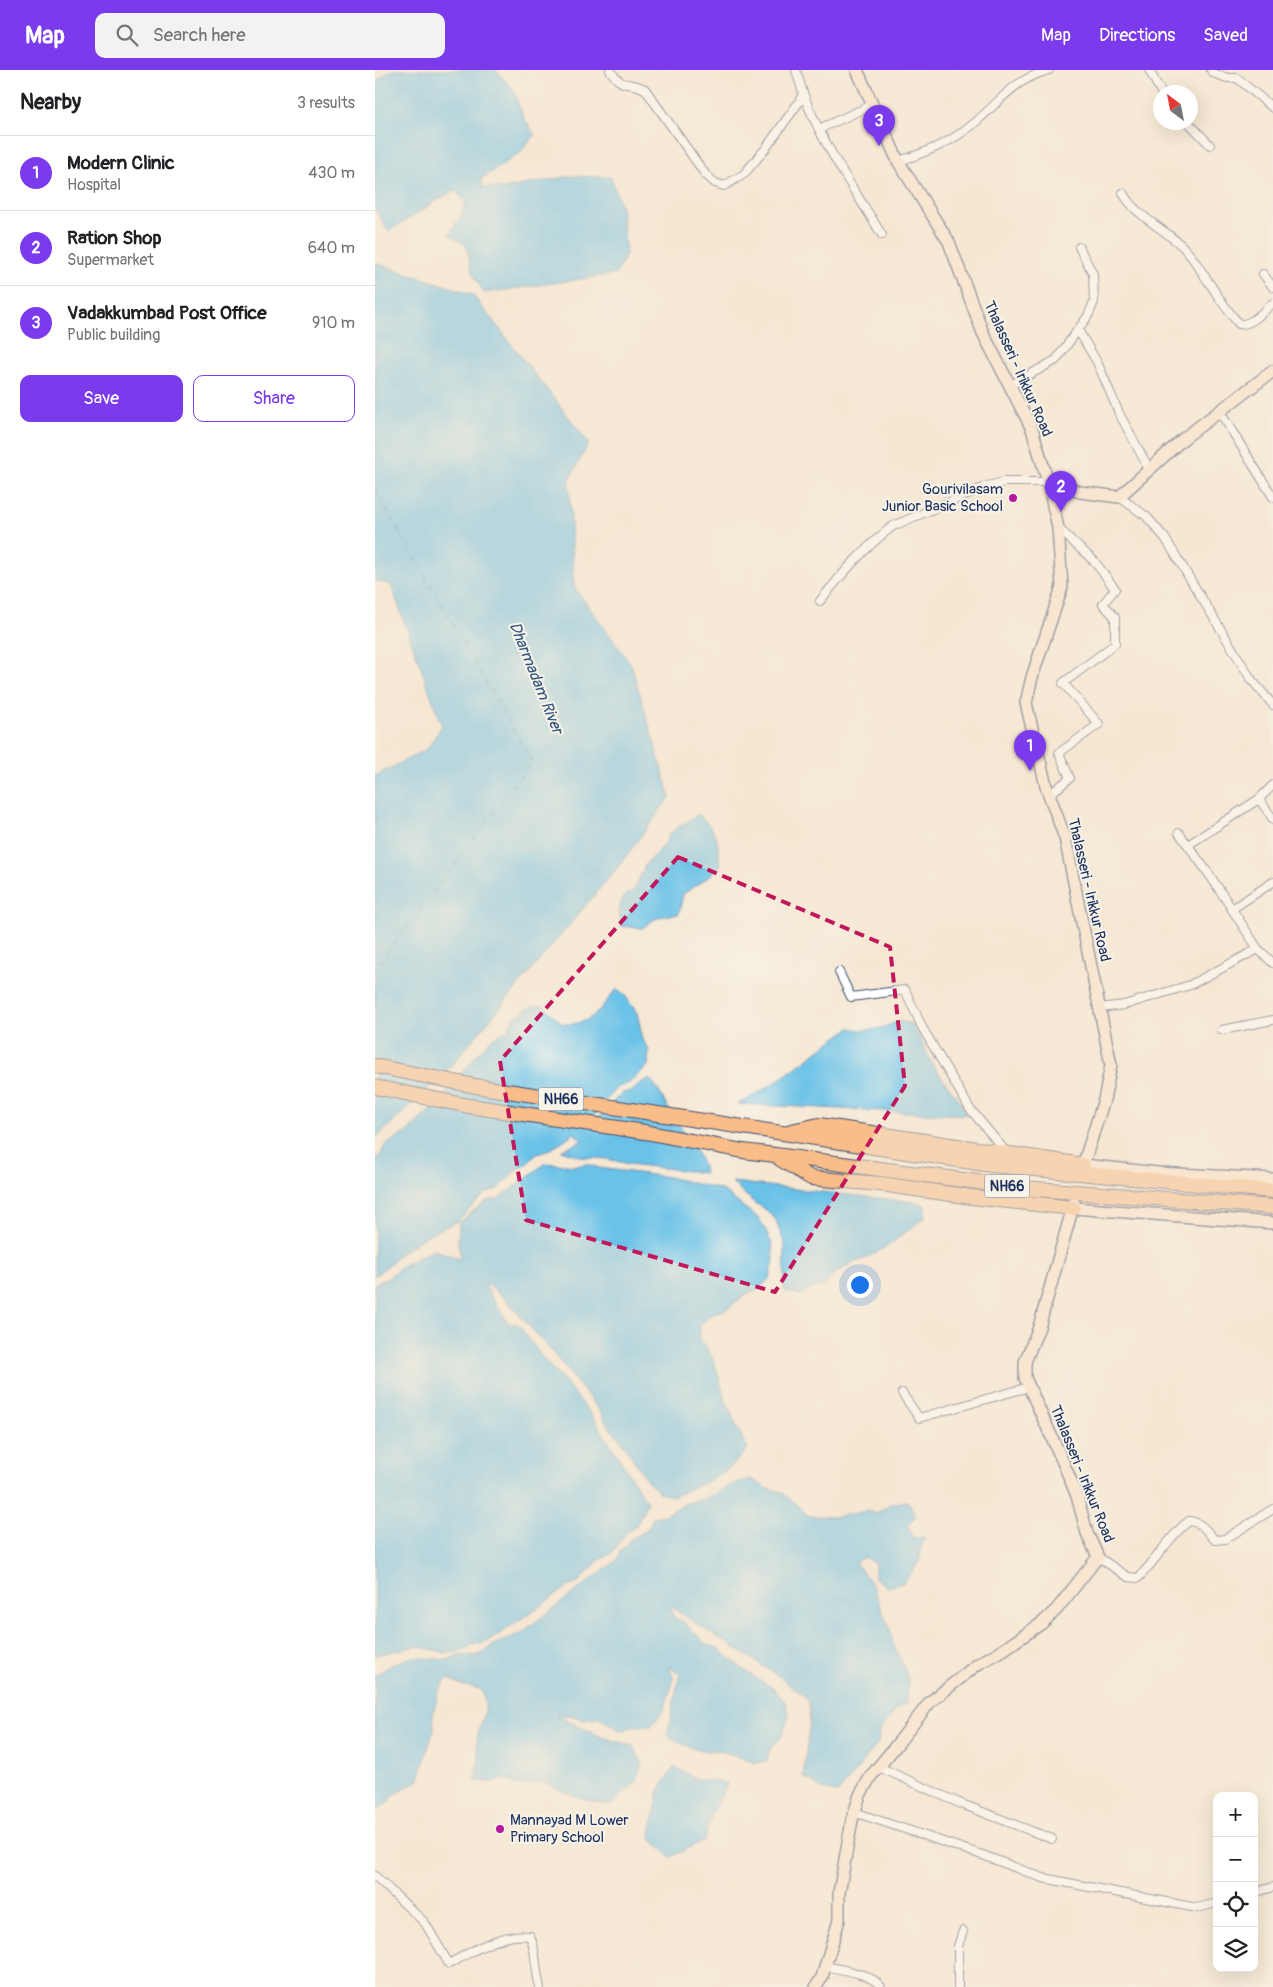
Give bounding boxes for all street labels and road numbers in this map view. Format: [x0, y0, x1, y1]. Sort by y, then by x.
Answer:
street label: Thalasseri - Irikkur Road [980, 298, 1056, 440]
street label: Thalasseri - Irikkur Road [1063, 816, 1115, 964]
road number: NH66 [539, 1088, 583, 1110]
road number: NH66 [985, 1174, 1029, 1198]
street label: Thalasseri - Irikkur Road [1046, 1402, 1118, 1546]

